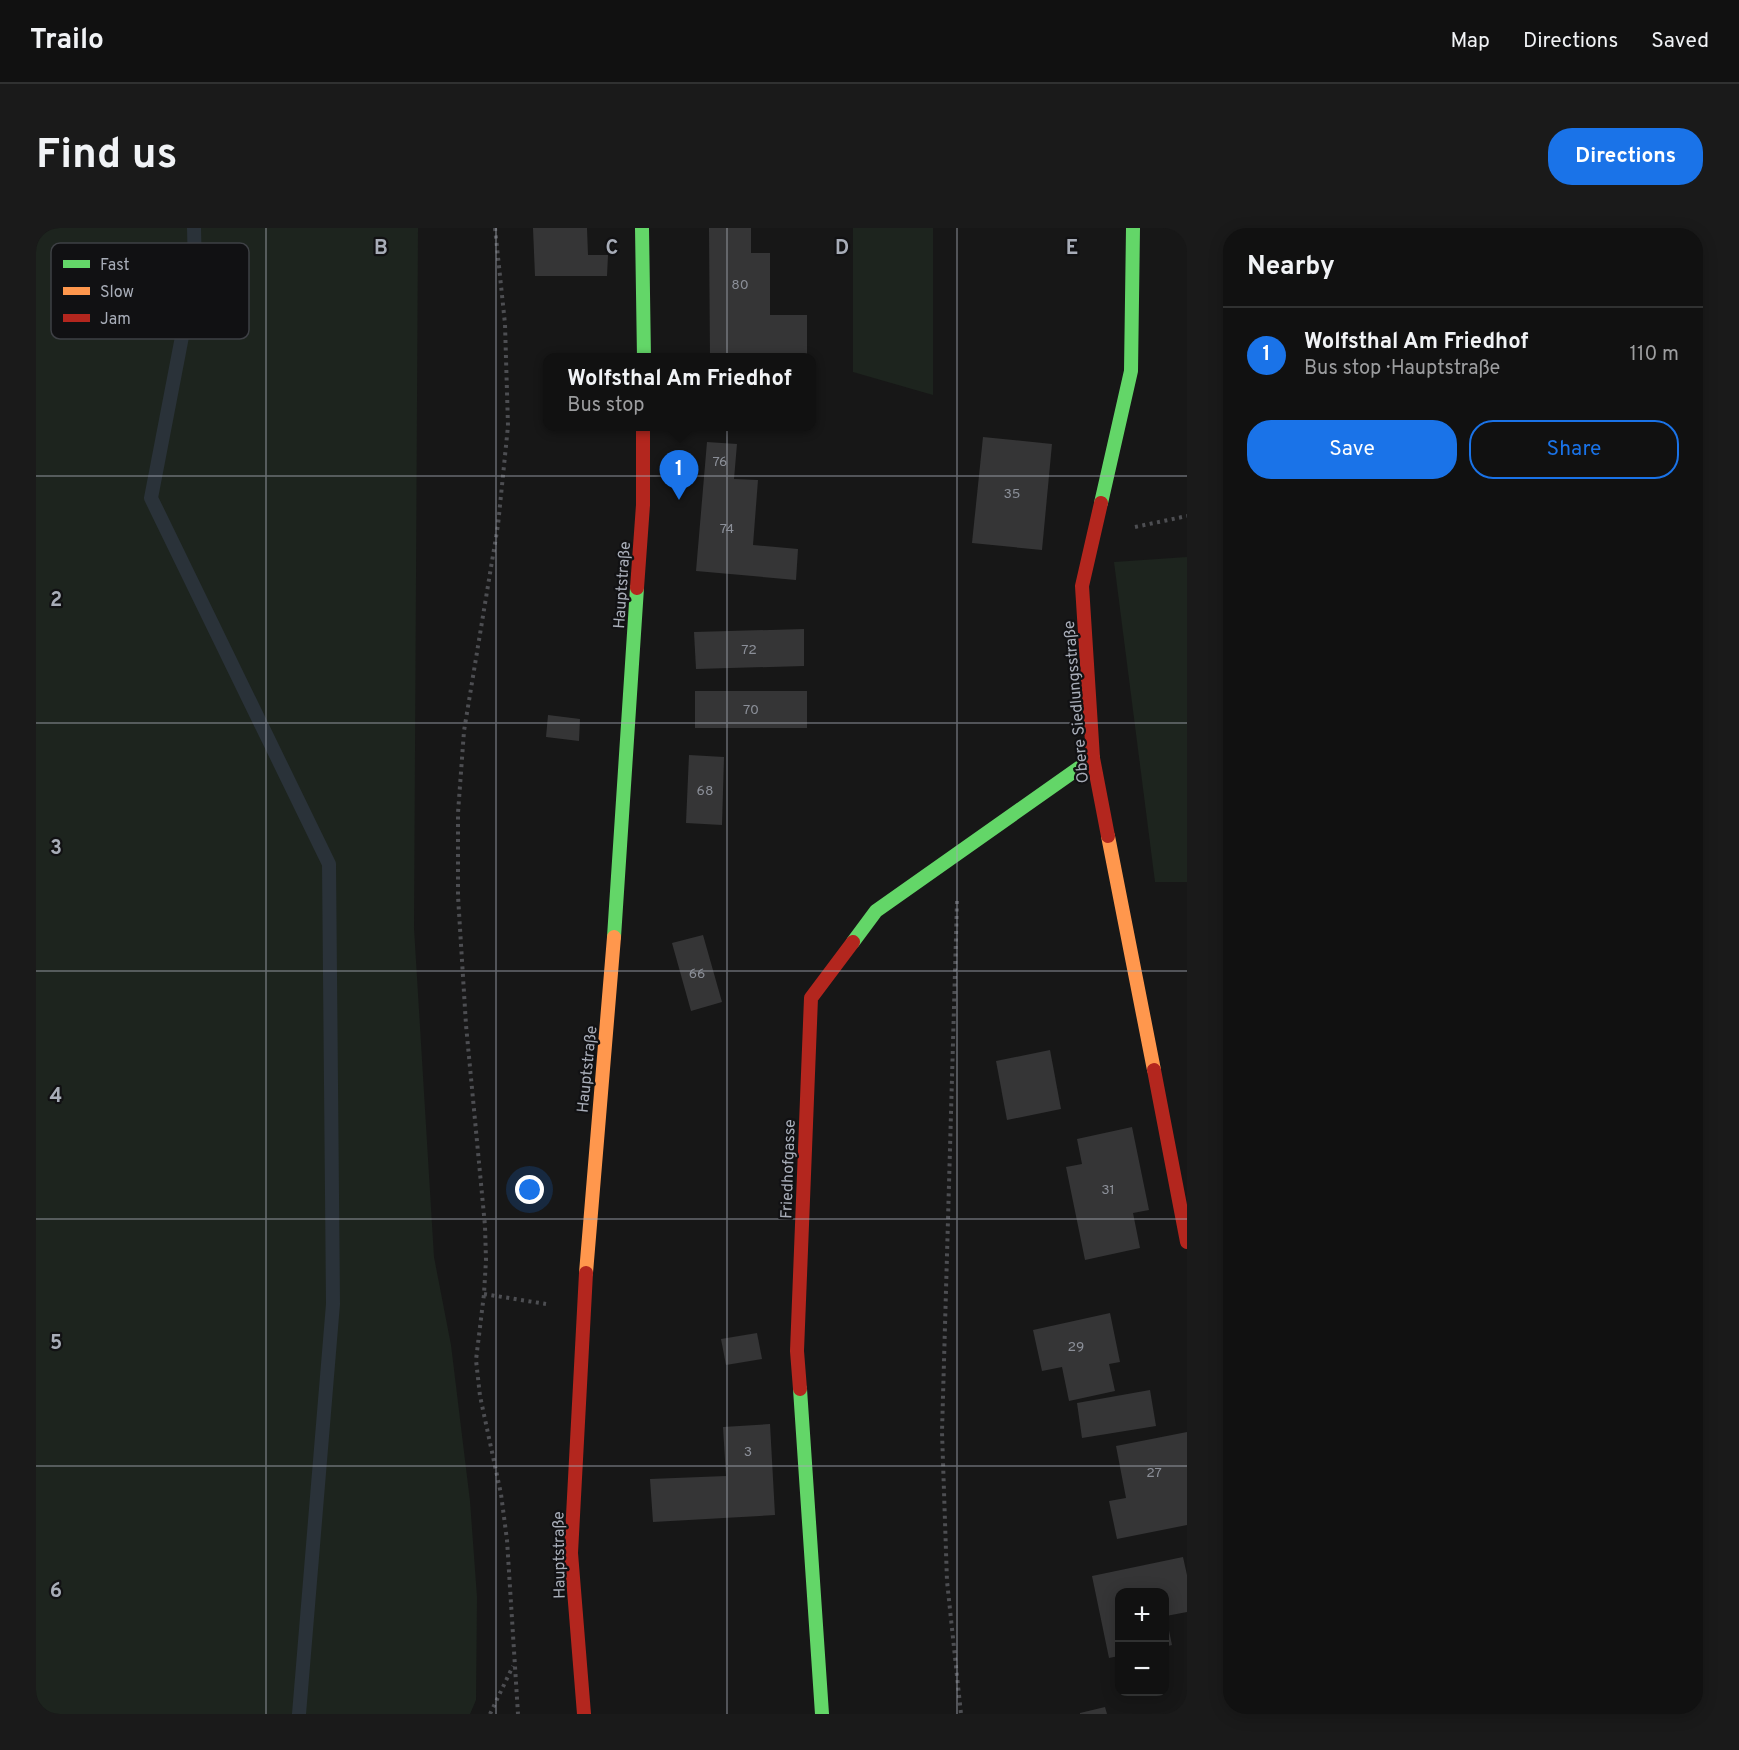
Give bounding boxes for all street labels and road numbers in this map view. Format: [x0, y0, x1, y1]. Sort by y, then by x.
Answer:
street label: Hauptstraße [610, 541, 636, 630]
street label: Obere Siedlungsstraße [1060, 620, 1094, 784]
street label: Hauptstraße [573, 1025, 603, 1114]
street label: Friedhofgasse [777, 1119, 801, 1219]
street label: Hauptstraße [549, 1511, 571, 1599]

